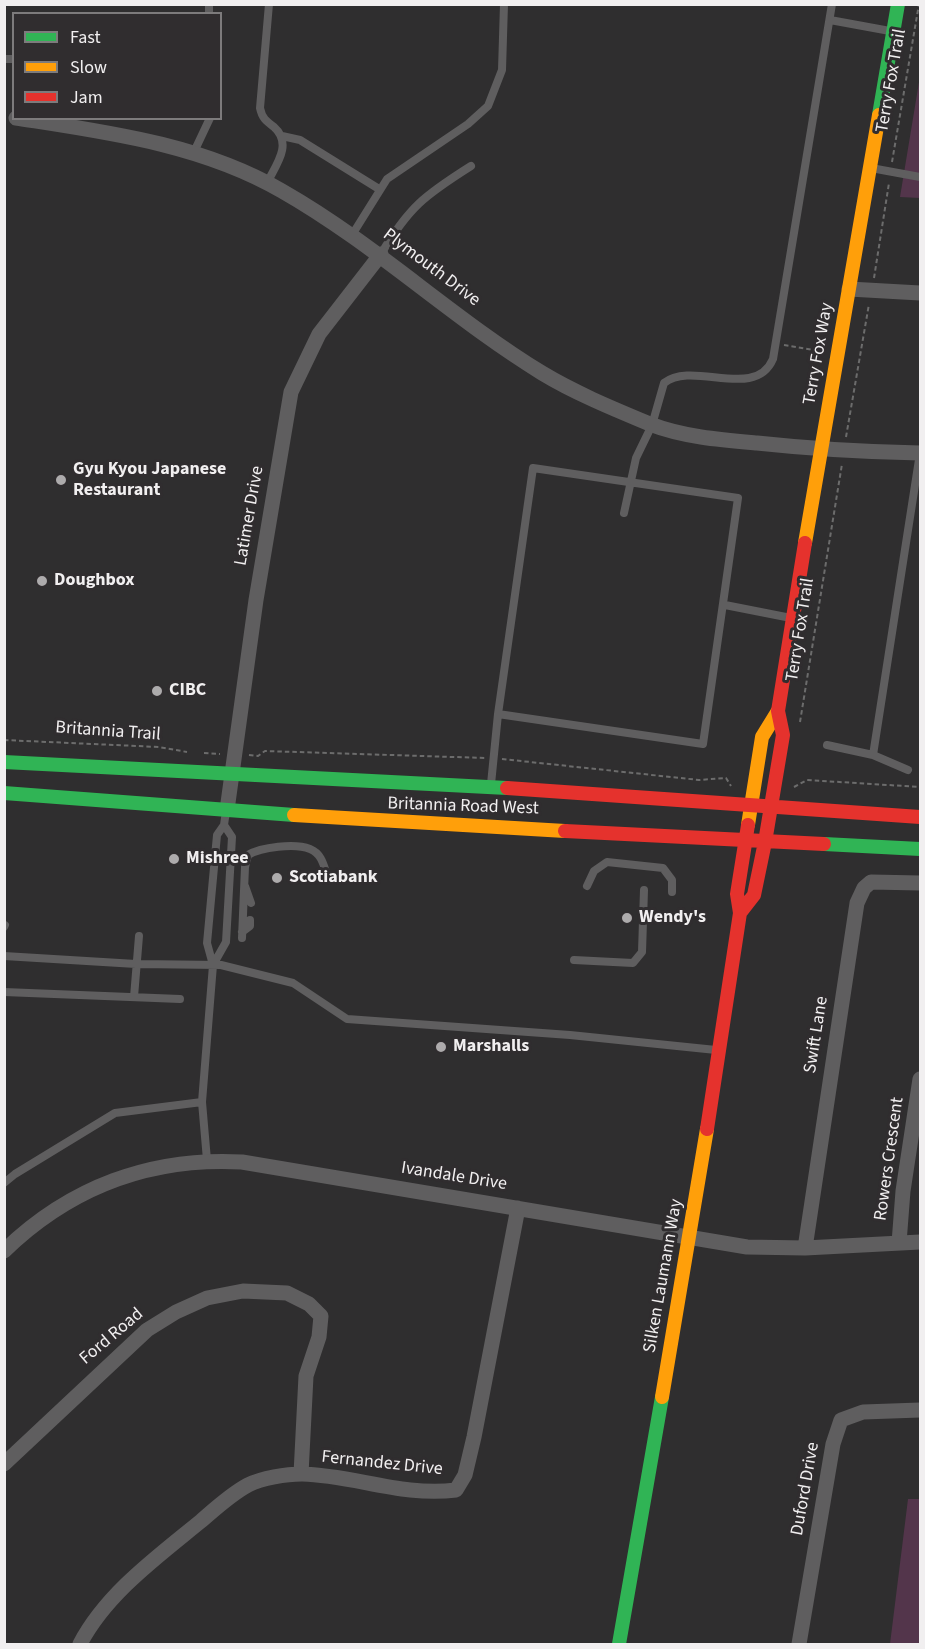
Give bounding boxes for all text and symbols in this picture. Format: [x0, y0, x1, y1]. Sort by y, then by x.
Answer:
legend [12, 12, 222, 120]
text: Fast [70, 25, 101, 50]
street label: Terry Fox Trail [872, 28, 912, 134]
text: Slow [70, 55, 107, 80]
text: Jam [70, 85, 103, 110]
street label: Plymouth Drive [378, 224, 484, 312]
street label: Terry Fox Way [799, 301, 839, 407]
place label: Gyu Kyou Japanese Restaurant [73, 459, 226, 502]
street label: Latimer Drive [231, 464, 269, 568]
marker: Gyu Kyou Japanese Restaurant [54, 473, 68, 487]
place label: Doughbox [54, 570, 135, 592]
marker: Doughbox [35, 574, 49, 588]
street label: Terry Fox Trail [782, 577, 820, 683]
place label: CIBC [169, 680, 206, 702]
marker: CIBC [150, 684, 164, 698]
street label: Britannia Trail [55, 718, 161, 746]
street label: Britannia Road West [387, 794, 539, 820]
place label: Mishree [186, 848, 249, 870]
marker: Mishree [167, 852, 181, 866]
place label: Scotiabank [289, 867, 378, 889]
marker: Scotiabank [270, 871, 284, 885]
place label: Wendy's [639, 907, 706, 929]
marker: Wendy's [620, 911, 634, 925]
street label: Swift Lane [800, 995, 834, 1075]
place label: Marshalls [453, 1036, 529, 1058]
marker: Marshalls [434, 1040, 448, 1054]
street label: Rowers Crescent [871, 1096, 909, 1222]
street label: Ivandale Drive [400, 1158, 508, 1196]
street label: Silken Laumann Way [640, 1197, 688, 1355]
street label: Ford Road [76, 1304, 148, 1370]
street label: Duford Drive [787, 1441, 825, 1537]
street label: Fernandez Drive [320, 1447, 444, 1481]

